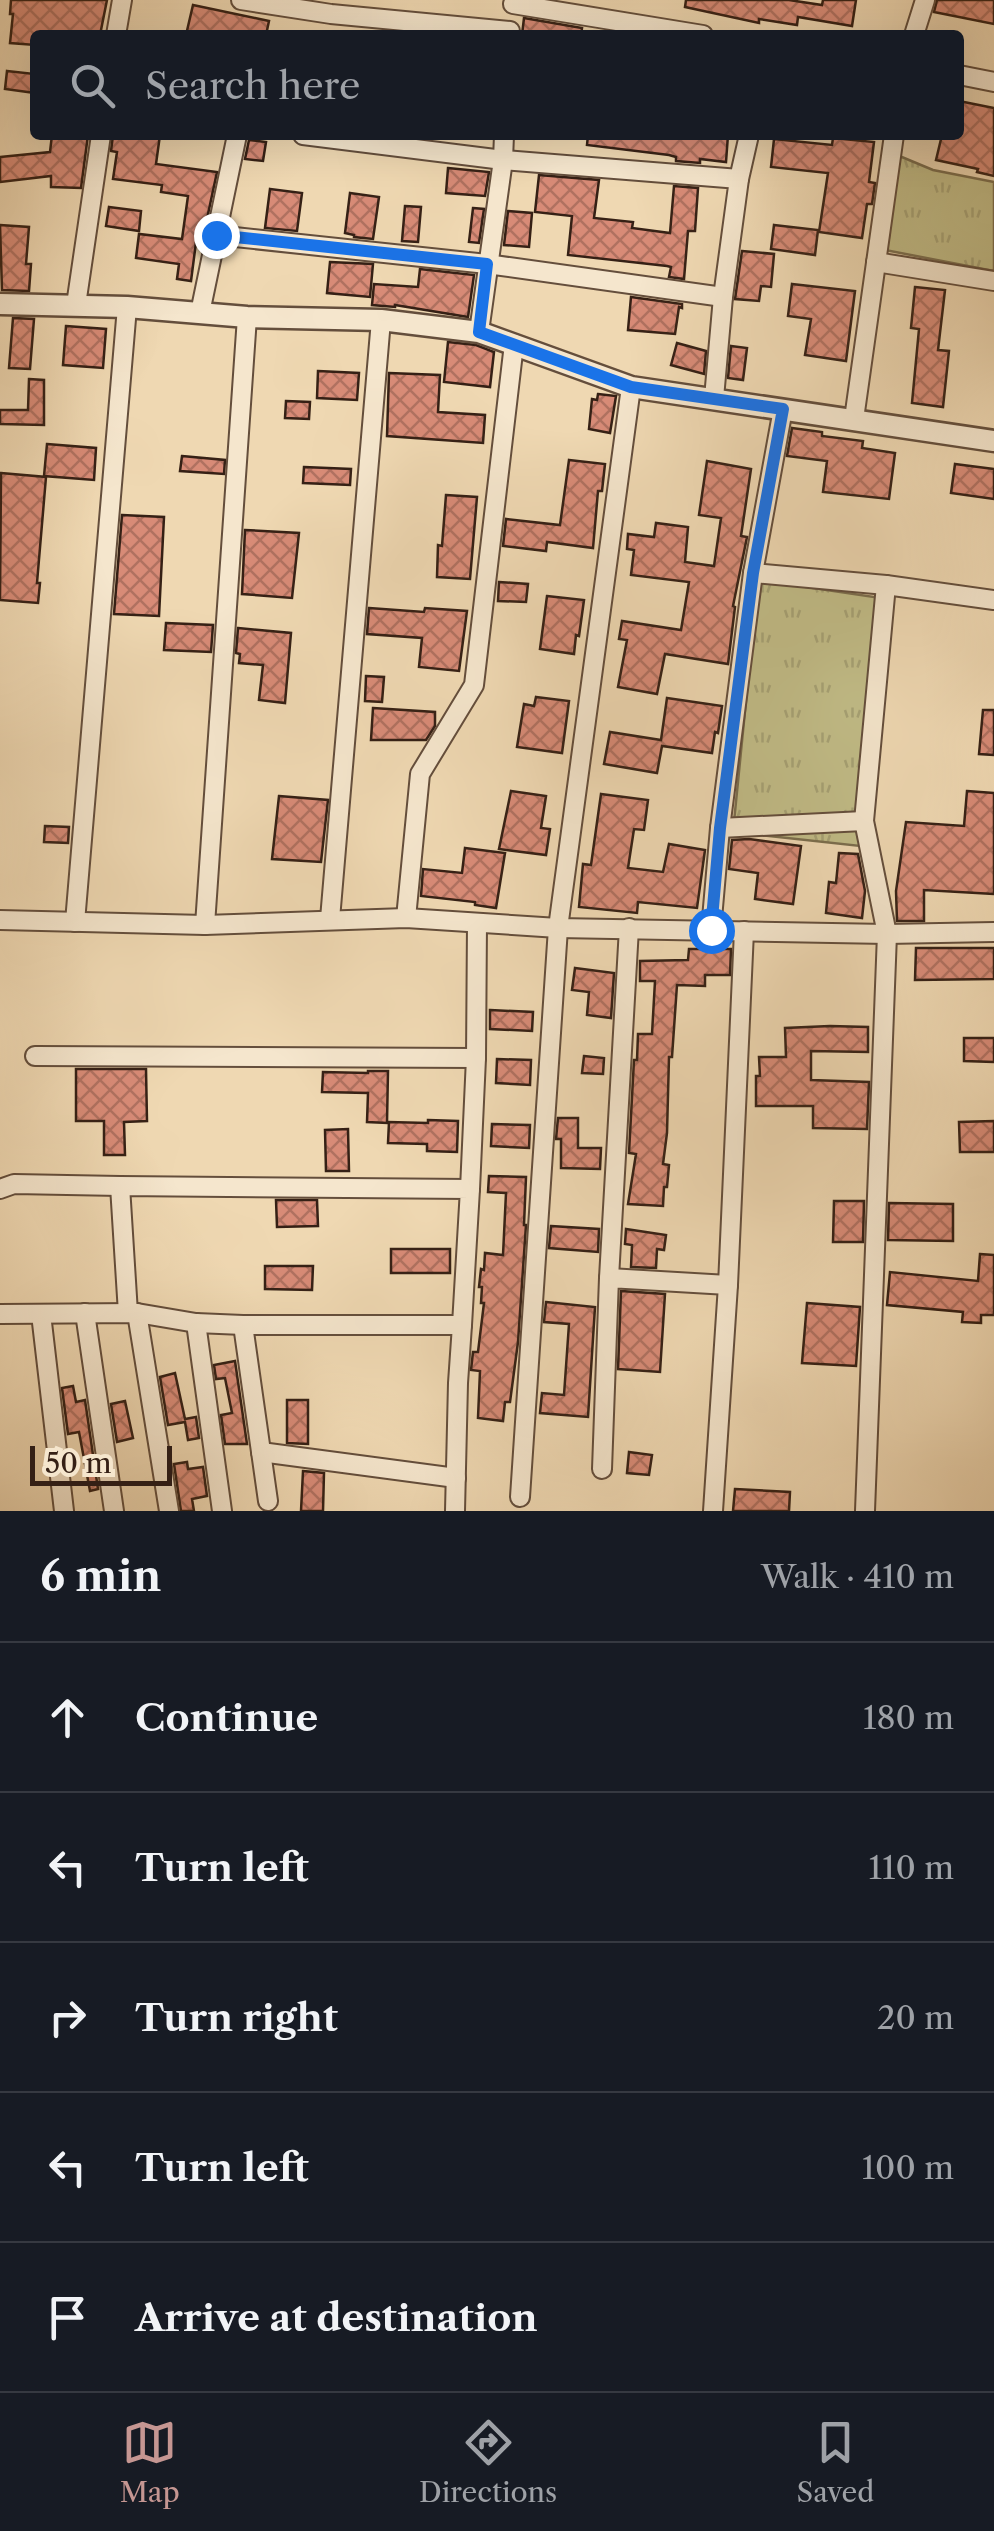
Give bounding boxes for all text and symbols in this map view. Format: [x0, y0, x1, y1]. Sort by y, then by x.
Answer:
search box [30, 30, 964, 140]
icon: search [65, 58, 120, 113]
text: Search here [145, 62, 360, 109]
route end [194, 213, 240, 259]
route start [689, 908, 735, 954]
scale bar [30, 1441, 172, 1486]
text: 50 m [45, 1446, 112, 1480]
text: 6 min [40, 1550, 161, 1602]
text: Walk · 410 m [761, 1557, 954, 1596]
icon: ahead [40, 1690, 95, 1745]
text: Continue [135, 1694, 318, 1741]
text: 180 m [863, 1698, 954, 1737]
icon: left [40, 1840, 95, 1895]
text: Turn left [135, 1844, 309, 1891]
text: 110 m [868, 1848, 954, 1887]
icon: right [40, 1990, 95, 2045]
text: Turn right [135, 1994, 338, 2041]
text: 20 m [877, 1998, 954, 2037]
icon: left [40, 2140, 95, 2195]
text: Turn left [135, 2144, 309, 2191]
text: 100 m [862, 2148, 954, 2187]
icon: arrive [40, 2290, 95, 2345]
text: Arrive at destination [135, 2294, 538, 2341]
tab: Map [120, 2415, 180, 2509]
tab: Directions [419, 2415, 557, 2509]
tab: Saved [797, 2415, 874, 2509]

